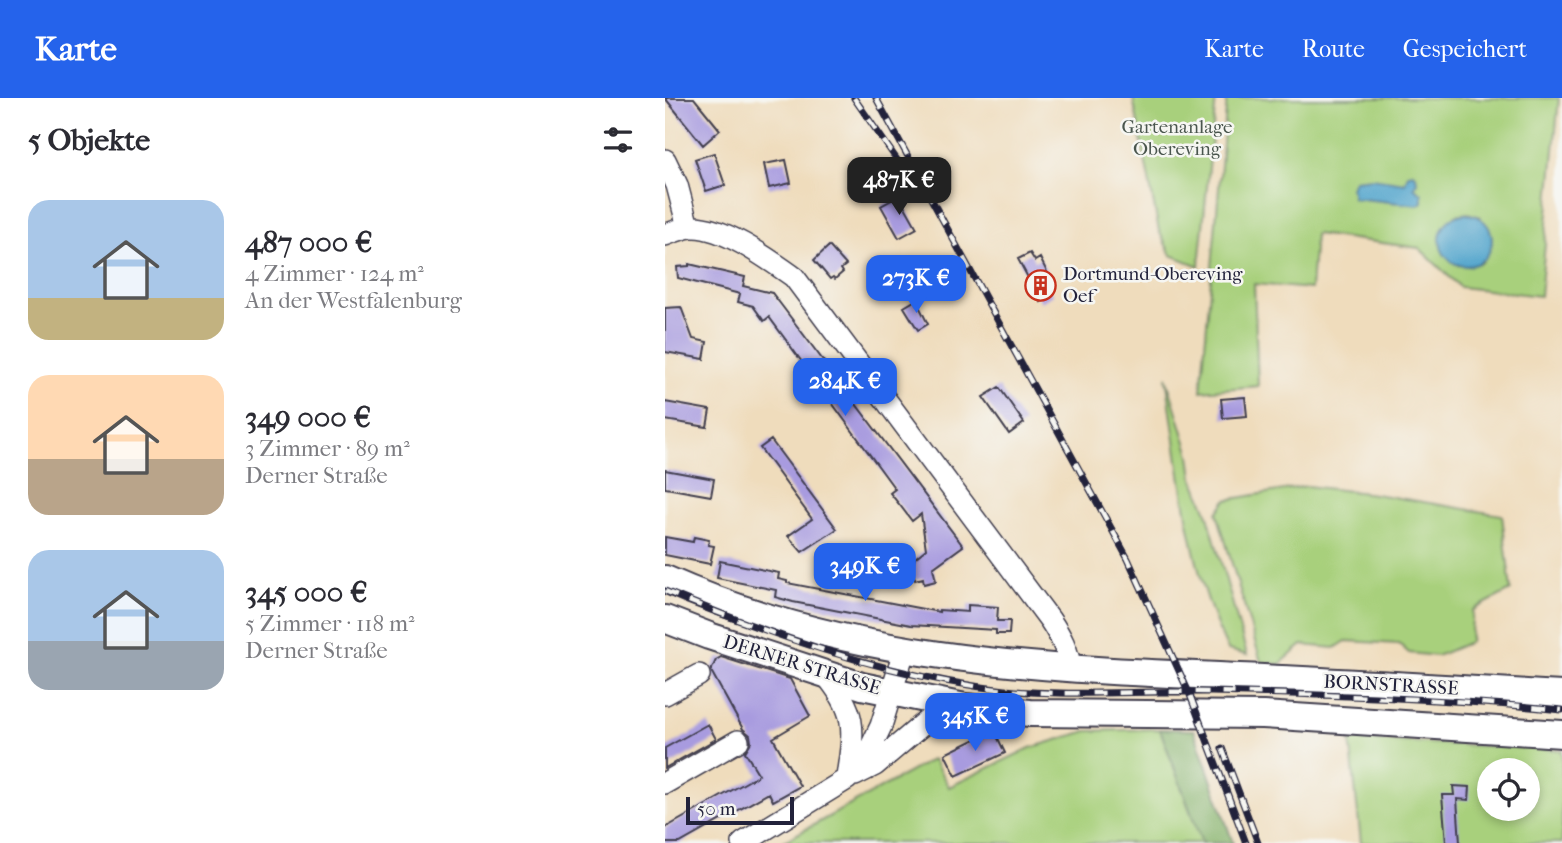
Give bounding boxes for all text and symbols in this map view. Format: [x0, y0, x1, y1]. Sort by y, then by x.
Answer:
text: Karte [35, 30, 117, 69]
text: Karte [1204, 35, 1264, 63]
text: Route [1302, 35, 1365, 63]
text: Gespeichert [1403, 35, 1527, 63]
park label: Gartenanlage Obereving [1121, 116, 1233, 160]
icon: filters [599, 121, 637, 159]
text: 5 Objekte [28, 123, 150, 158]
pin: 487K € [842, 158, 956, 217]
text: 487K € [863, 166, 935, 193]
text: 487 000 € [245, 225, 373, 260]
icon: home [84, 228, 168, 312]
pin: 273K € [859, 256, 973, 315]
text: 4 Zimmer · 124 m² [245, 260, 424, 287]
place label: Dortmund-Obereving Oef [1063, 263, 1243, 307]
text: 273K € [882, 264, 950, 291]
building icon: Dortmund-Obereving Oef [1023, 268, 1057, 302]
text: An der Westfalenburg [245, 287, 462, 314]
pin: 284K € [788, 358, 902, 418]
text: 284K € [809, 367, 881, 394]
text: 349 000 € [245, 400, 371, 435]
icon: home [84, 403, 168, 487]
text: 3 Zimmer · 89 m² [245, 435, 410, 462]
text: Derner Straße [245, 462, 388, 489]
pin: 349K € [808, 544, 922, 603]
text: 349K € [830, 552, 900, 579]
text: 345 000 € [245, 575, 368, 610]
icon: home [84, 578, 168, 662]
text: 5 Zimmer · 118 m² [245, 610, 415, 637]
street label: DERNER STRASSE [721, 631, 884, 700]
text: Derner Straße [245, 637, 388, 664]
street label: BORNSTRASSE [1323, 670, 1460, 700]
pin: 345K € [918, 694, 1032, 753]
text: 345K € [941, 702, 1009, 729]
map controls [1477, 758, 1540, 821]
button: locate [1477, 758, 1540, 821]
scale bar [686, 794, 795, 826]
text: 50 m [697, 798, 736, 820]

